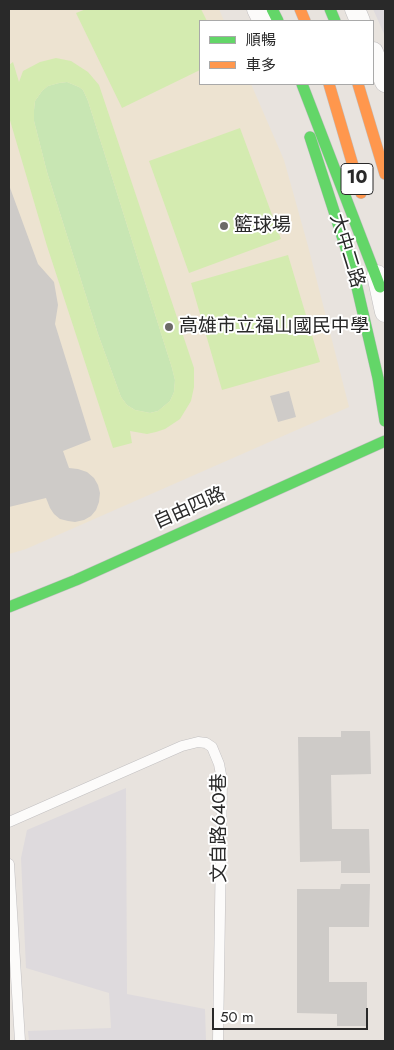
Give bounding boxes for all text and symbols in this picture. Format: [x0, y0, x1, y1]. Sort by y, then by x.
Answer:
legend [199, 20, 374, 85]
text: 順暢 [246, 29, 276, 51]
text: 車多 [246, 54, 276, 76]
road number: 10 [341, 163, 373, 194]
street label: 大中二路 [324, 211, 368, 291]
place label: 籃球場 [234, 215, 291, 237]
marker: 籃球場 [218, 220, 230, 232]
place label: 高雄市立福山國民中學 [179, 316, 369, 338]
marker: 高雄市立福山國民中學 [163, 321, 175, 333]
street label: 自由四路 [151, 483, 229, 535]
street label: 文自路640巷 [209, 773, 231, 883]
scale bar [214, 998, 370, 1030]
text: 50 m [220, 1006, 254, 1028]

